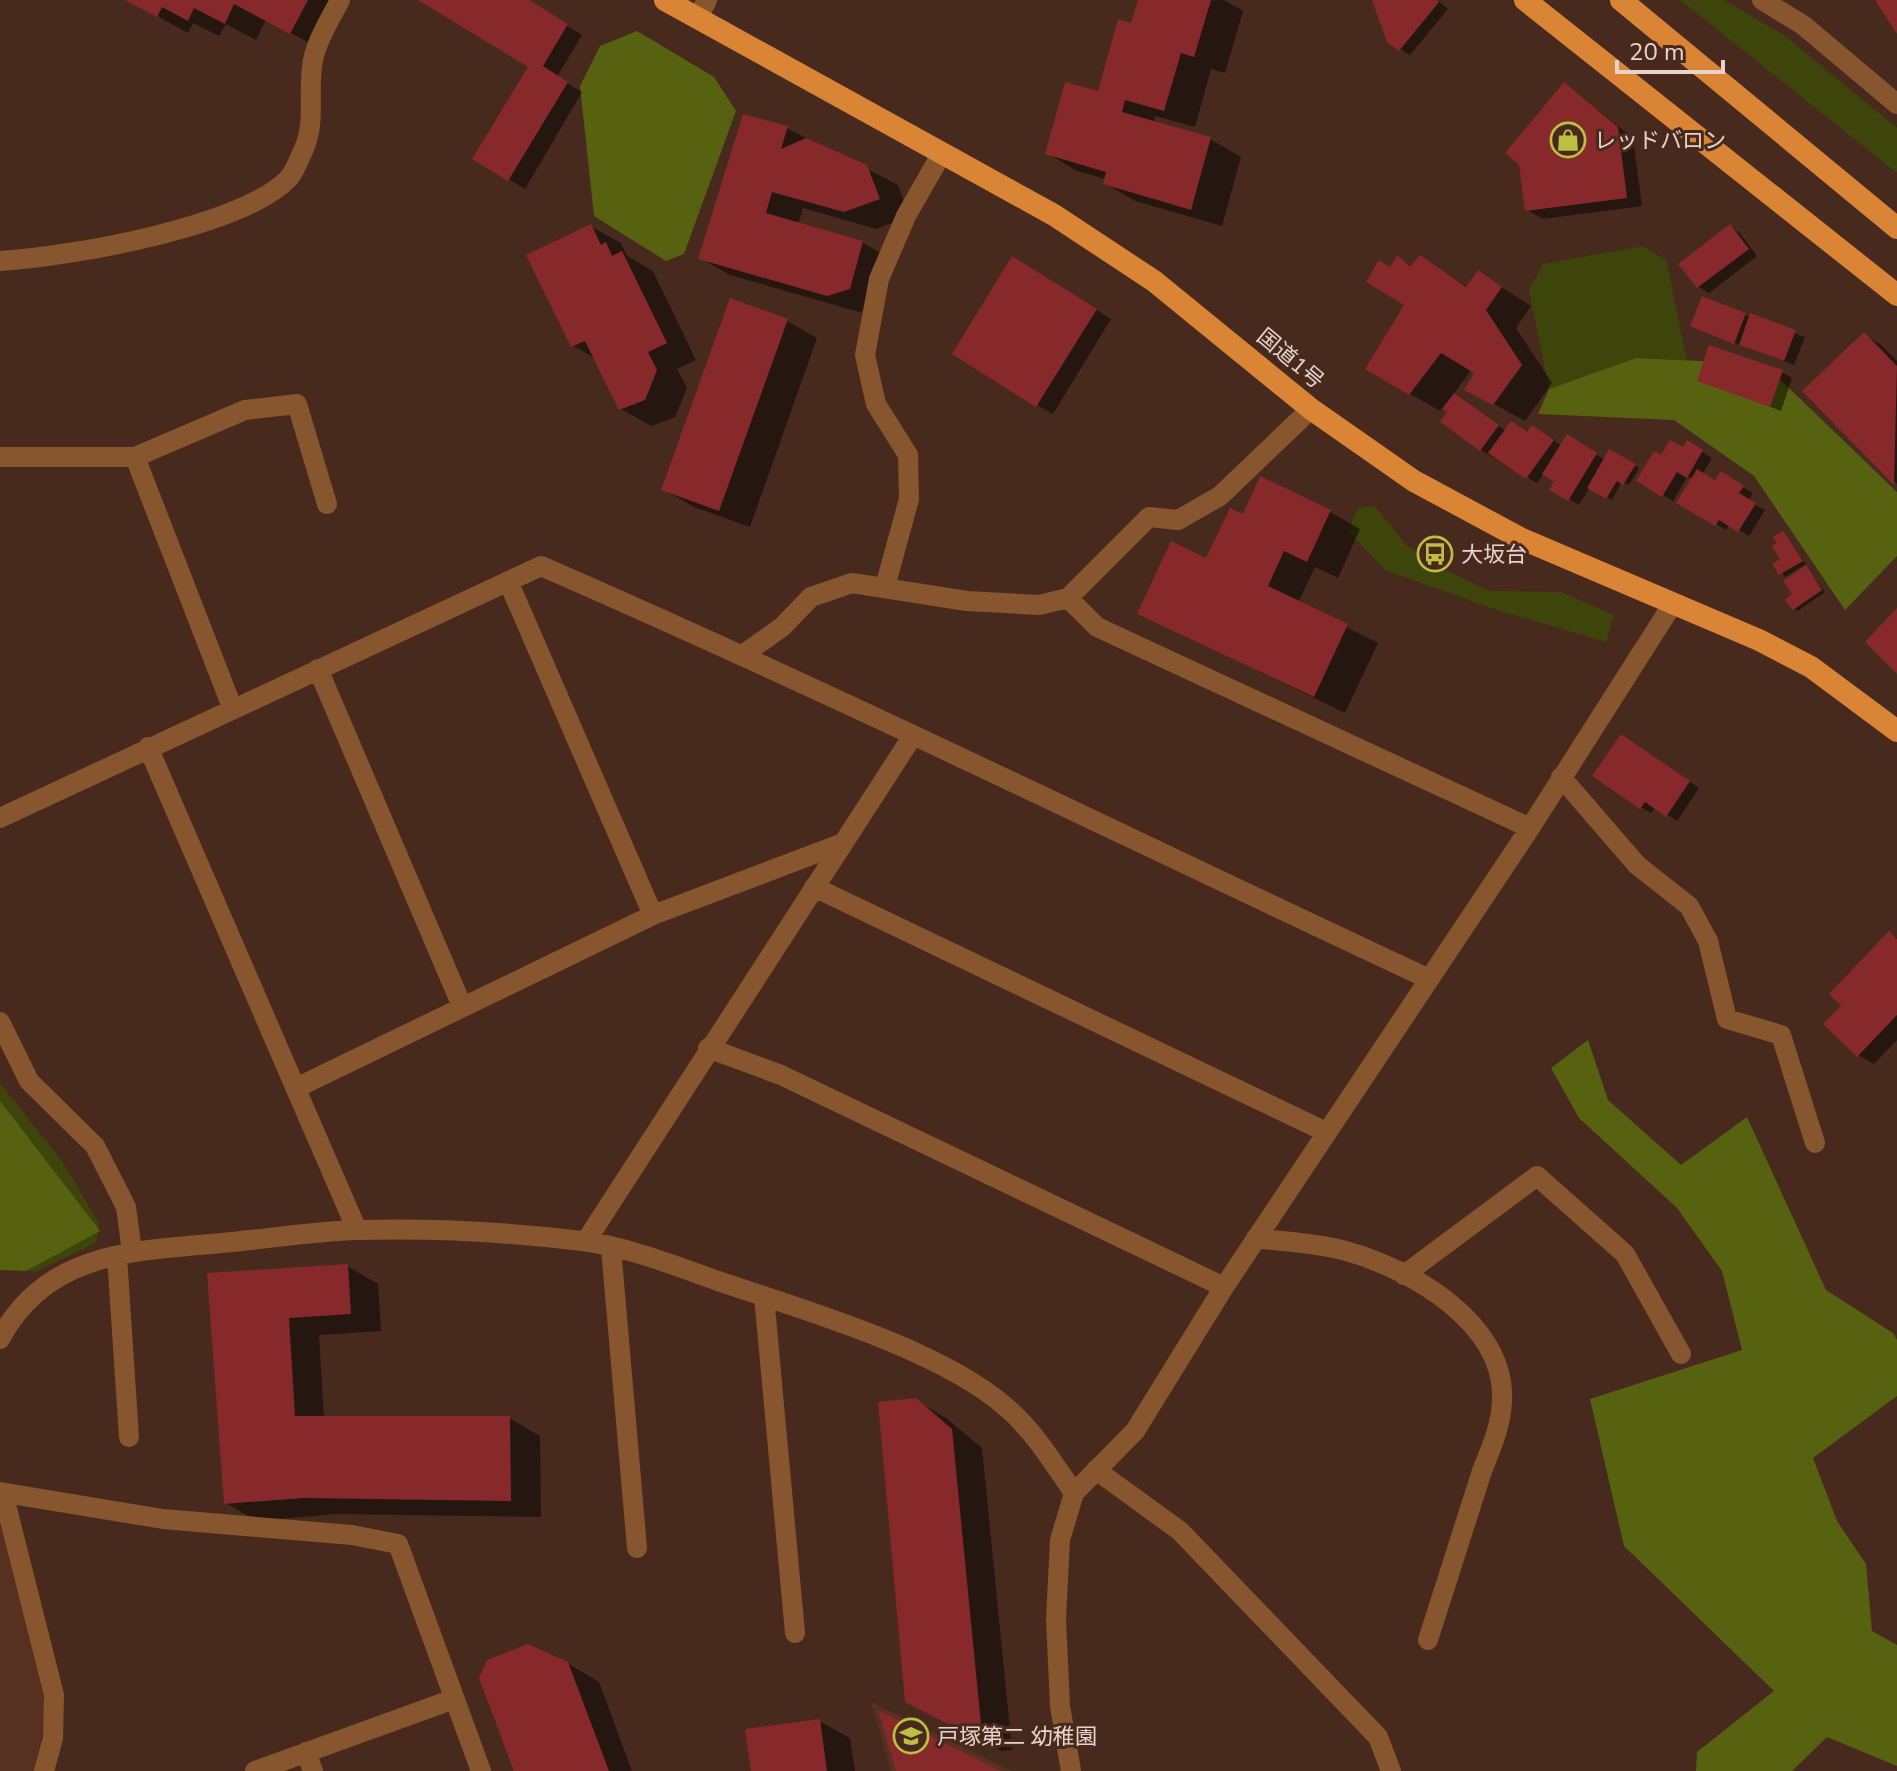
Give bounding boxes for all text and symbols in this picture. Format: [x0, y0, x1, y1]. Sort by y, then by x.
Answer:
scale bar [1617, 24, 1723, 74]
text: 20 m [1629, 36, 1685, 68]
shop icon: レッドバロン [1549, 121, 1587, 159]
place label: レッドバロン [1594, 126, 1726, 156]
street label: 国道1号 [1250, 322, 1330, 396]
bus stop icon: 大坂台 [1416, 535, 1454, 573]
place label: 大坂台 [1461, 540, 1527, 570]
school or university icon: 戸塚第二 幼稚園 [892, 1717, 930, 1755]
place label: 戸塚第二 幼稚園 [937, 1722, 1097, 1752]

